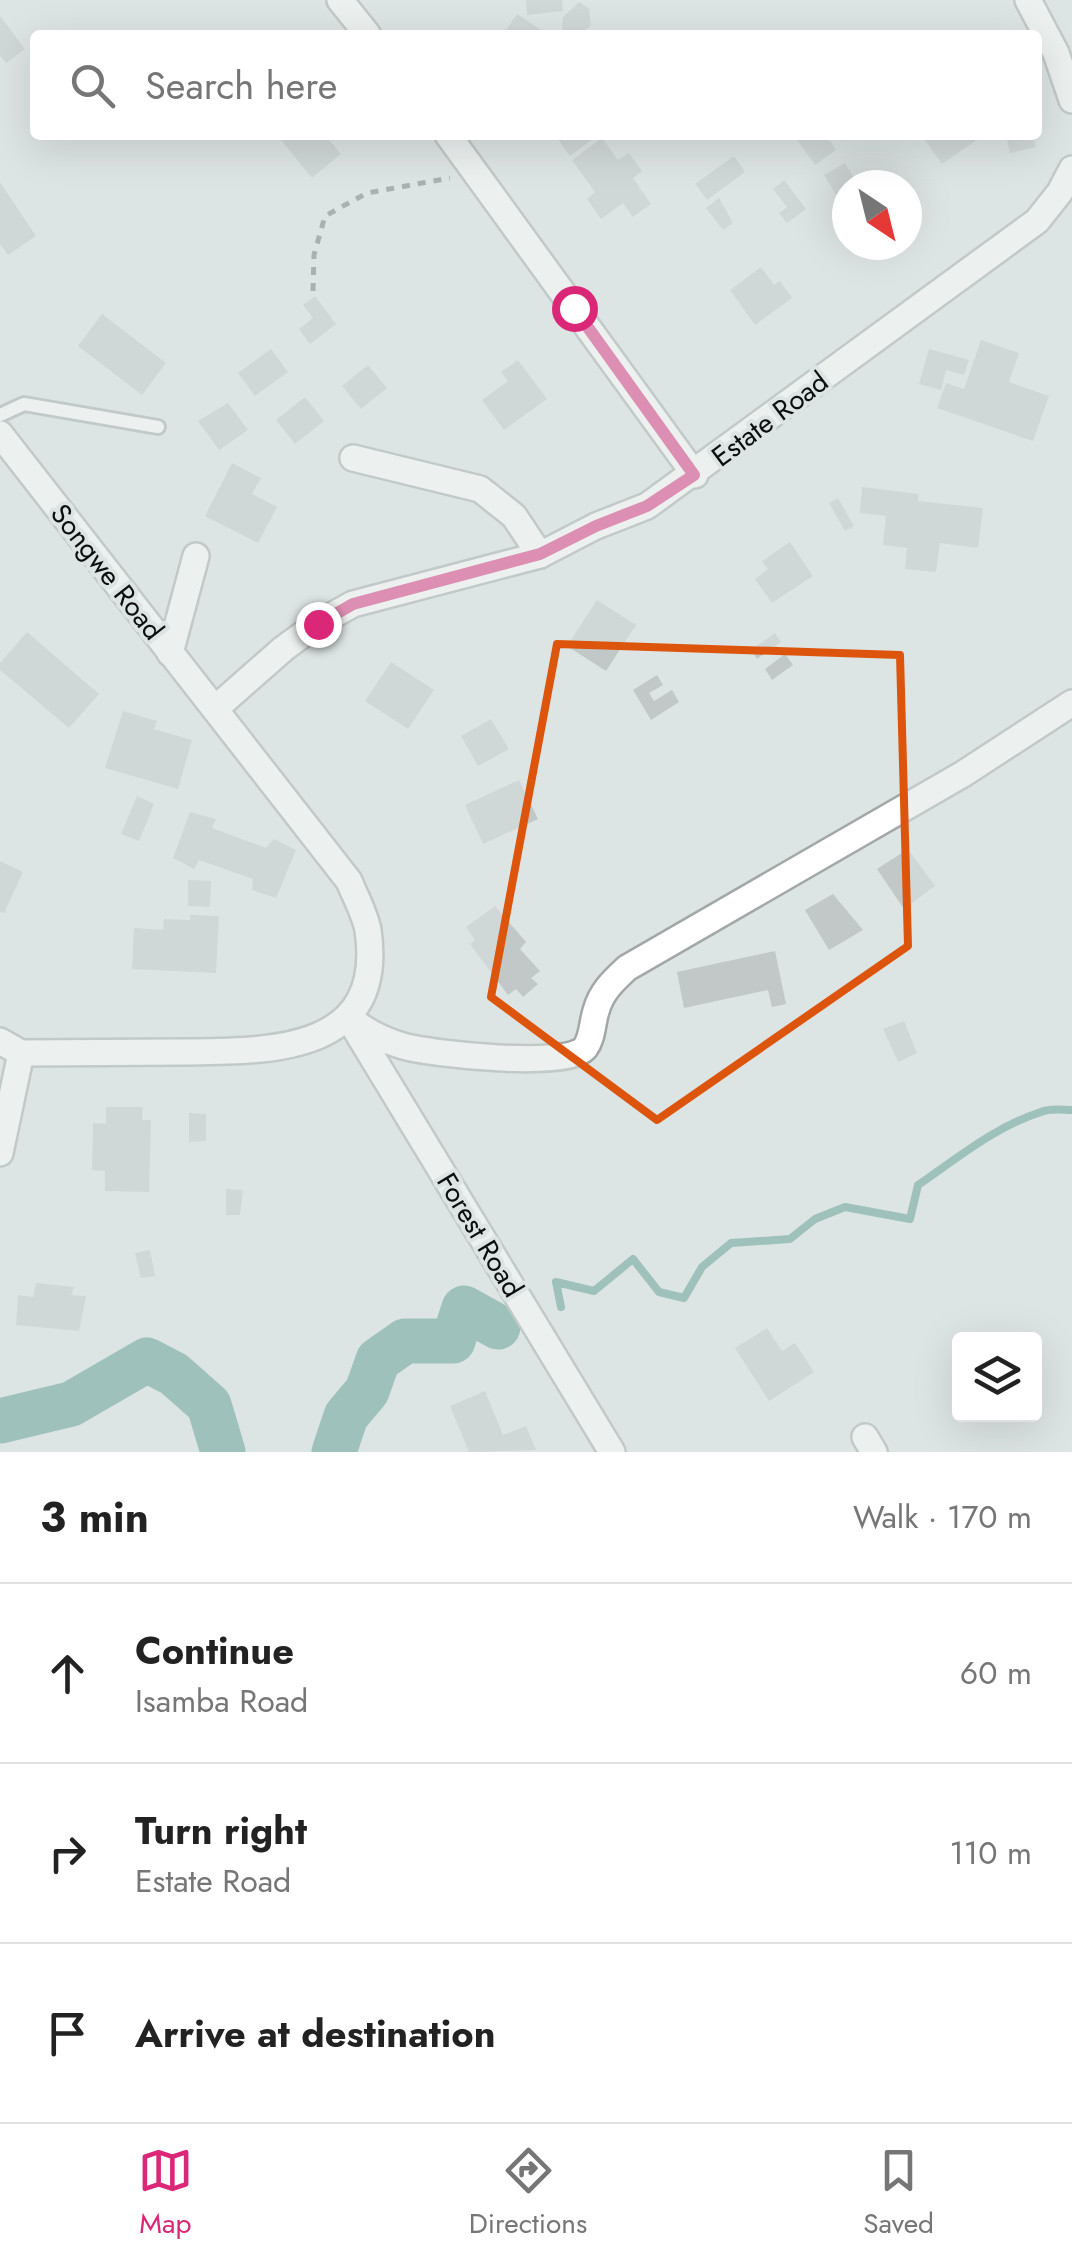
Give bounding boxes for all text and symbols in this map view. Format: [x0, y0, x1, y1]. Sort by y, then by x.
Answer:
search box [30, 30, 1042, 140]
icon: search [65, 58, 120, 113]
text: Search here [145, 58, 337, 113]
north arrow [832, 170, 922, 260]
route start [552, 286, 598, 332]
street label: Estate Road [703, 361, 837, 477]
street label: Songwe Road [41, 495, 173, 649]
route end [296, 602, 342, 648]
street label: Forest Road [427, 1165, 533, 1305]
map controls [952, 1332, 1042, 1422]
button: layers [952, 1332, 1042, 1422]
text: 3 min [40, 1487, 149, 1548]
text: Walk · 170 m [853, 1494, 1032, 1540]
text: Continue [135, 1623, 294, 1678]
icon: ahead [40, 1646, 95, 1701]
text: 60 m [960, 1650, 1032, 1696]
text: Isamba Road [135, 1678, 308, 1724]
text: Turn right [135, 1803, 307, 1858]
icon: right [40, 1826, 95, 1881]
text: 110 m [949, 1830, 1032, 1876]
text: Estate Road [135, 1858, 291, 1904]
icon: arrive [40, 2006, 95, 2061]
text: Arrive at destination [135, 2006, 496, 2061]
tab: Map [138, 2143, 193, 2244]
tab: Directions [469, 2143, 587, 2244]
tab: Saved [863, 2143, 934, 2244]

